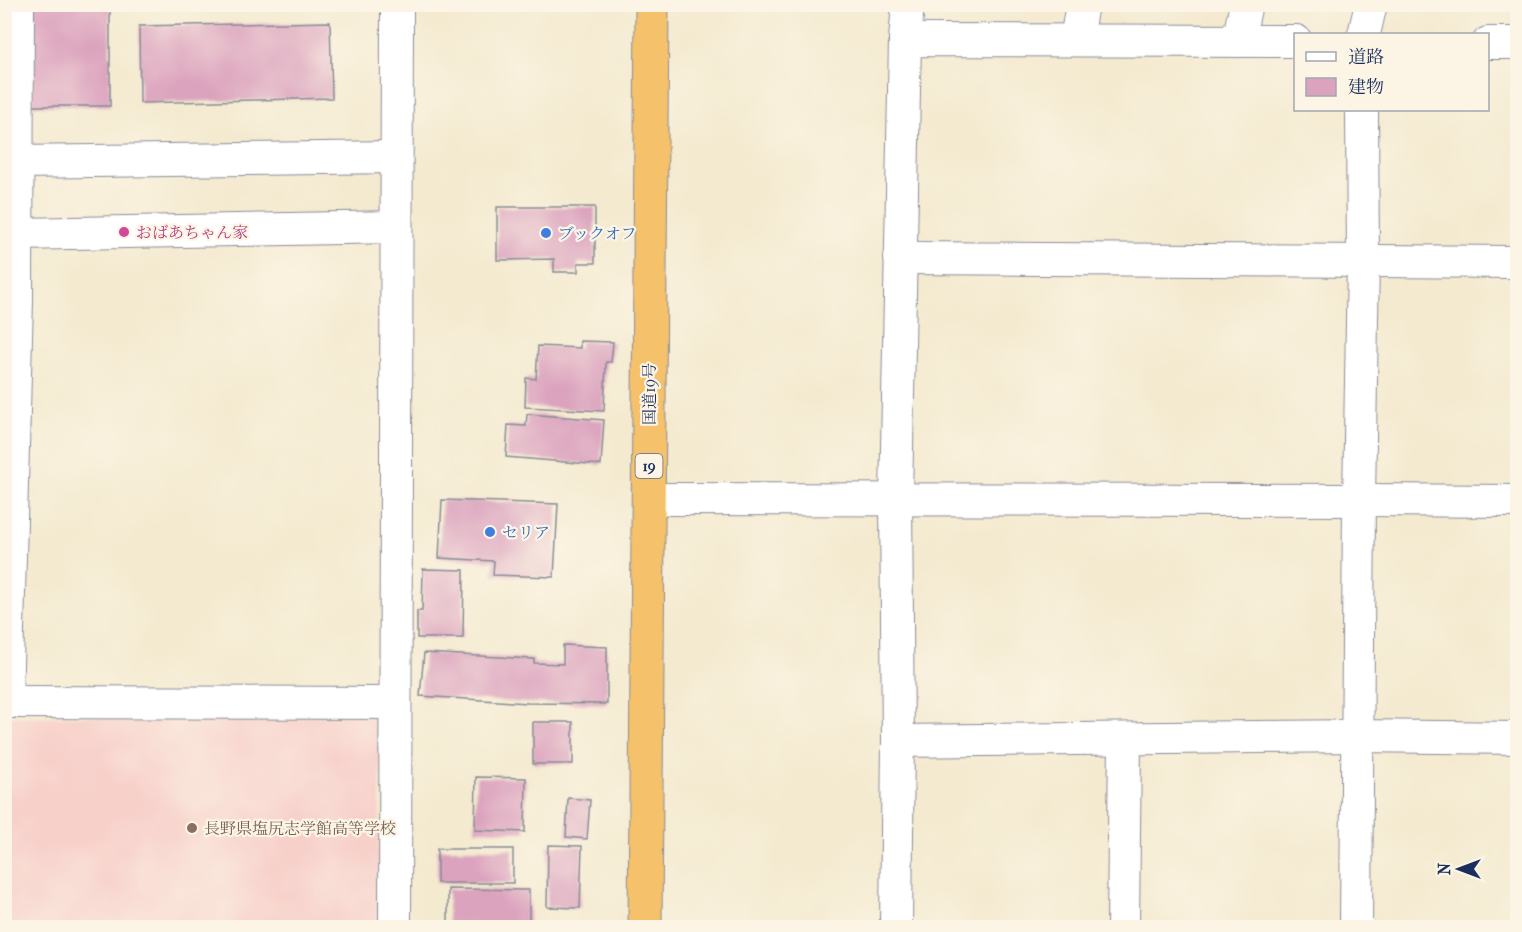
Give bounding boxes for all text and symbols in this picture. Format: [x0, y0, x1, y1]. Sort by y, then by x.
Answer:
legend [1294, 33, 1489, 111]
text: 道路 [1348, 47, 1384, 68]
text: 建物 [1348, 77, 1384, 98]
place label: おばあちゃん家 [136, 223, 248, 242]
place label: ブックオフ [558, 224, 636, 243]
marker: おばあちゃん家 [117, 225, 131, 239]
marker: ブックオフ [539, 226, 553, 240]
street label: 国道19号 [640, 363, 659, 425]
road number: 19 [636, 454, 662, 478]
place label: セリア [502, 523, 550, 542]
marker: セリア [483, 525, 497, 539]
place label: 長野県塩尻志学館高等学校 [204, 819, 396, 838]
marker: 長野県塩尻志学館高等学校 [185, 821, 199, 835]
north arrow [1429, 839, 1489, 899]
text: N [1435, 862, 1454, 875]

